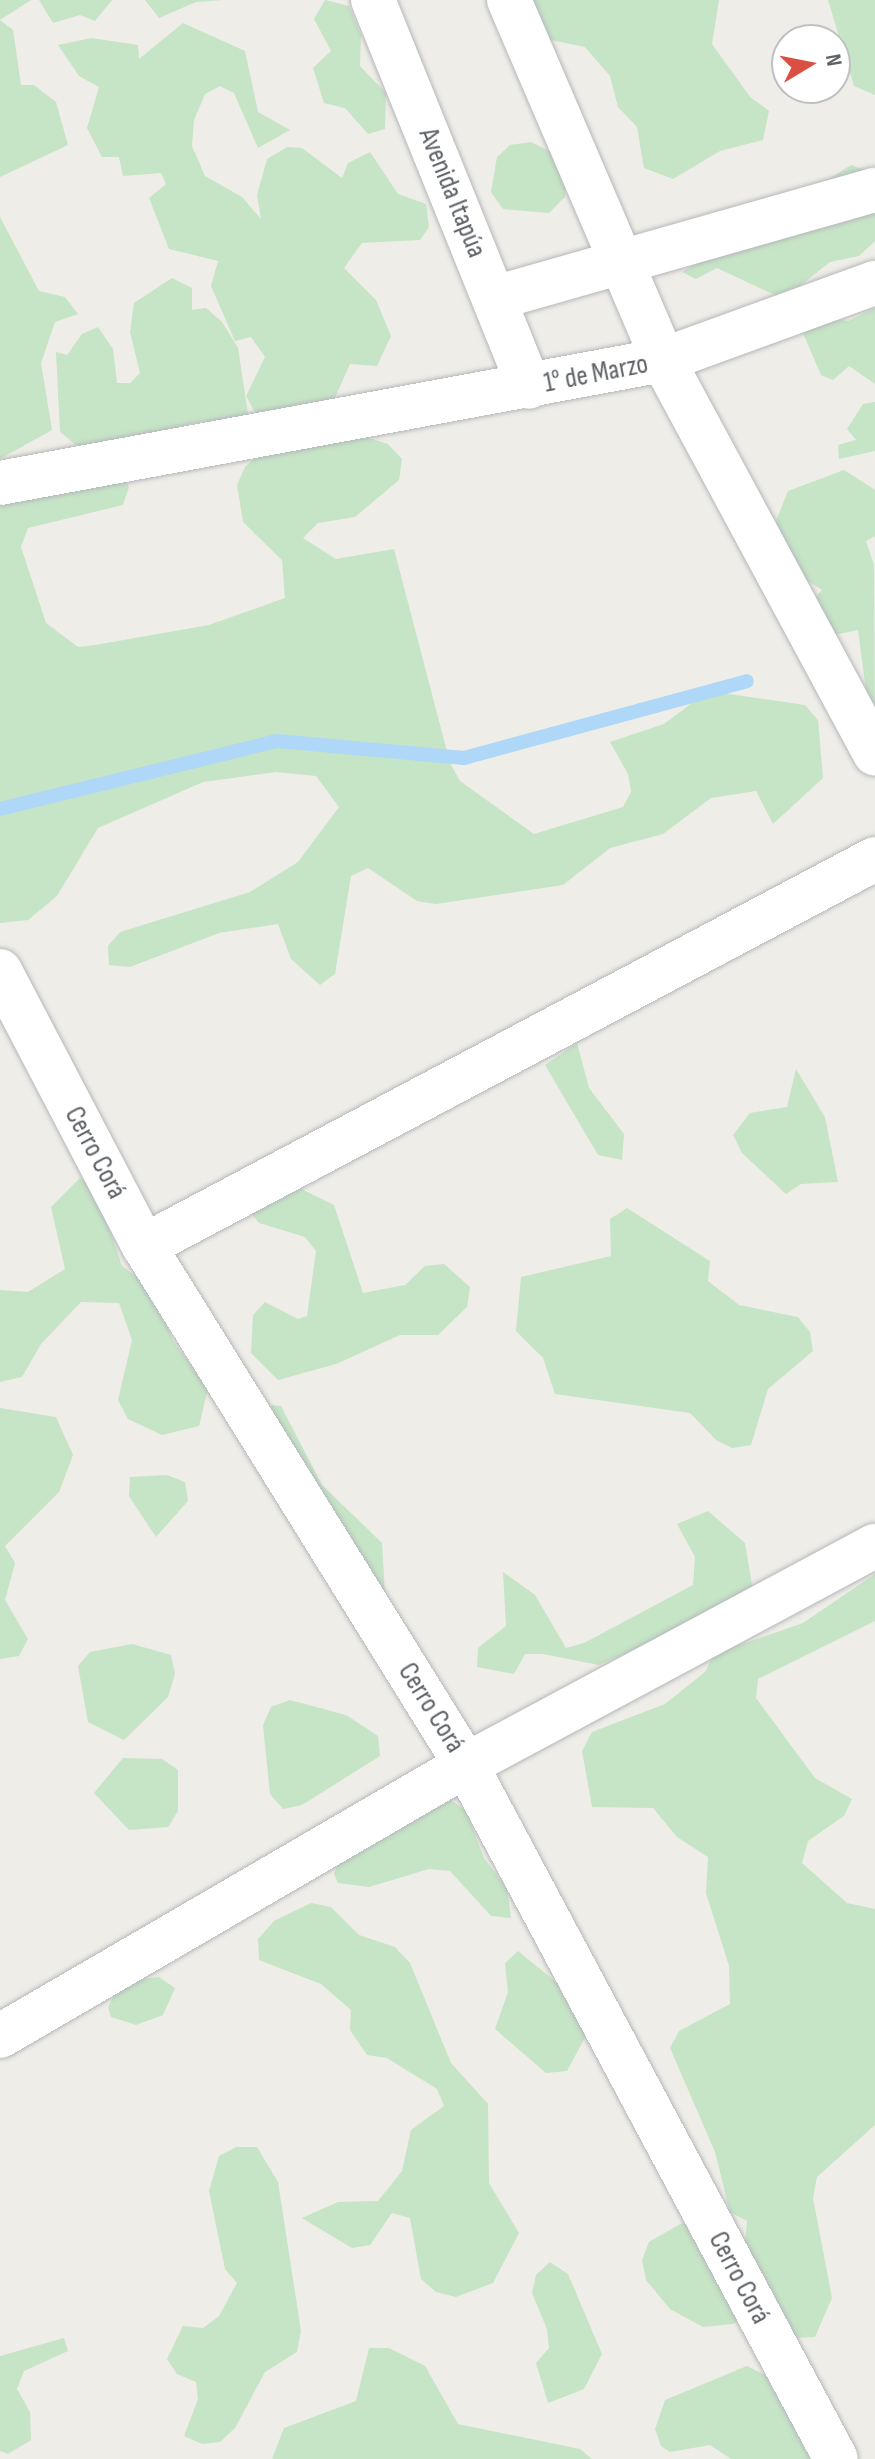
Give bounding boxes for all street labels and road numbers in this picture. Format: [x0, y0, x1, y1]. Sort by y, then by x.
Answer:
street label: Avenida Itapúa [411, 123, 493, 263]
street label: 1° de Marzo [541, 347, 651, 401]
street label: Cerro Corá [57, 1101, 133, 1205]
street label: Cerro Corá [390, 1657, 472, 1759]
street label: Cerro Corá [701, 2226, 777, 2330]

